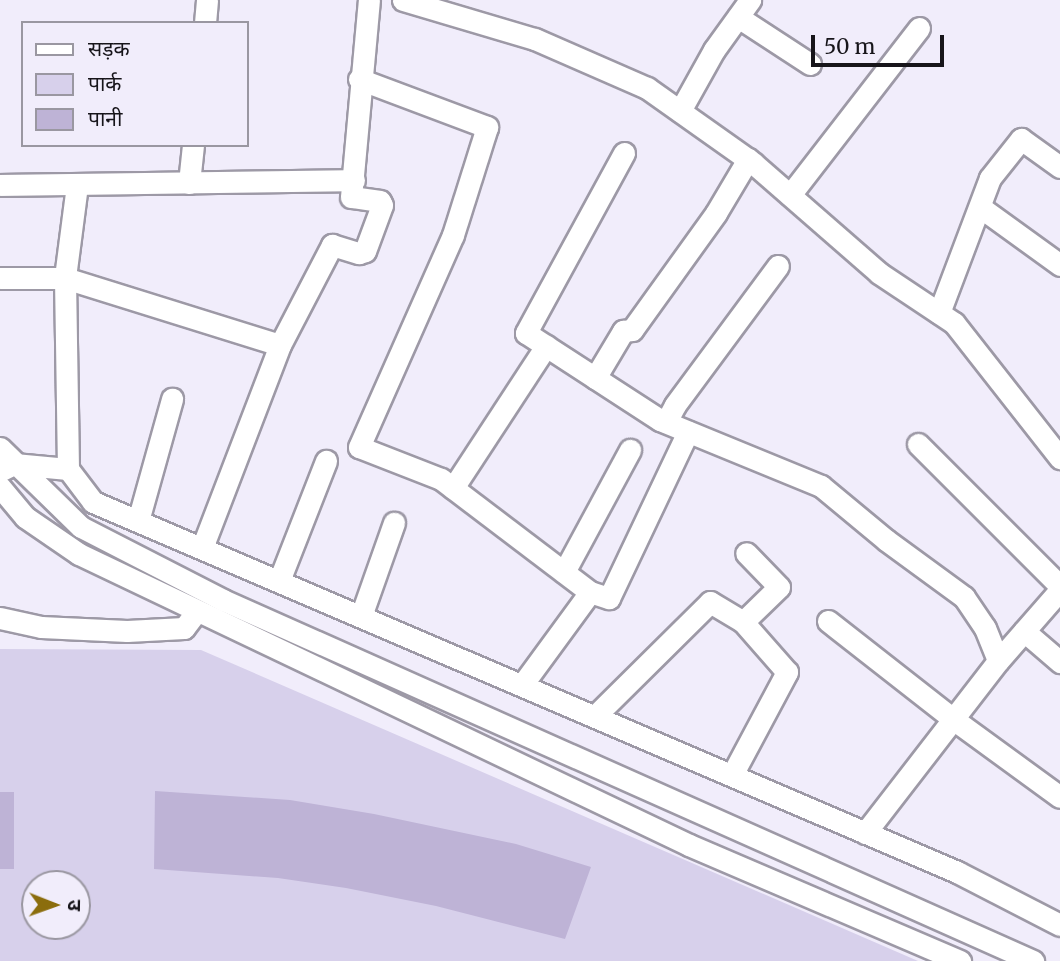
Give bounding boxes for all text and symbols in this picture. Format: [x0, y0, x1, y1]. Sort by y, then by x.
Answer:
legend [21, 21, 248, 147]
scale bar [815, 21, 948, 65]
text: 50 m [824, 33, 875, 60]
text: सड़क [88, 35, 130, 62]
text: पार्क [88, 70, 122, 97]
text: पानी [88, 105, 122, 132]
north arrow [21, 870, 91, 940]
text: उ [63, 900, 87, 911]

